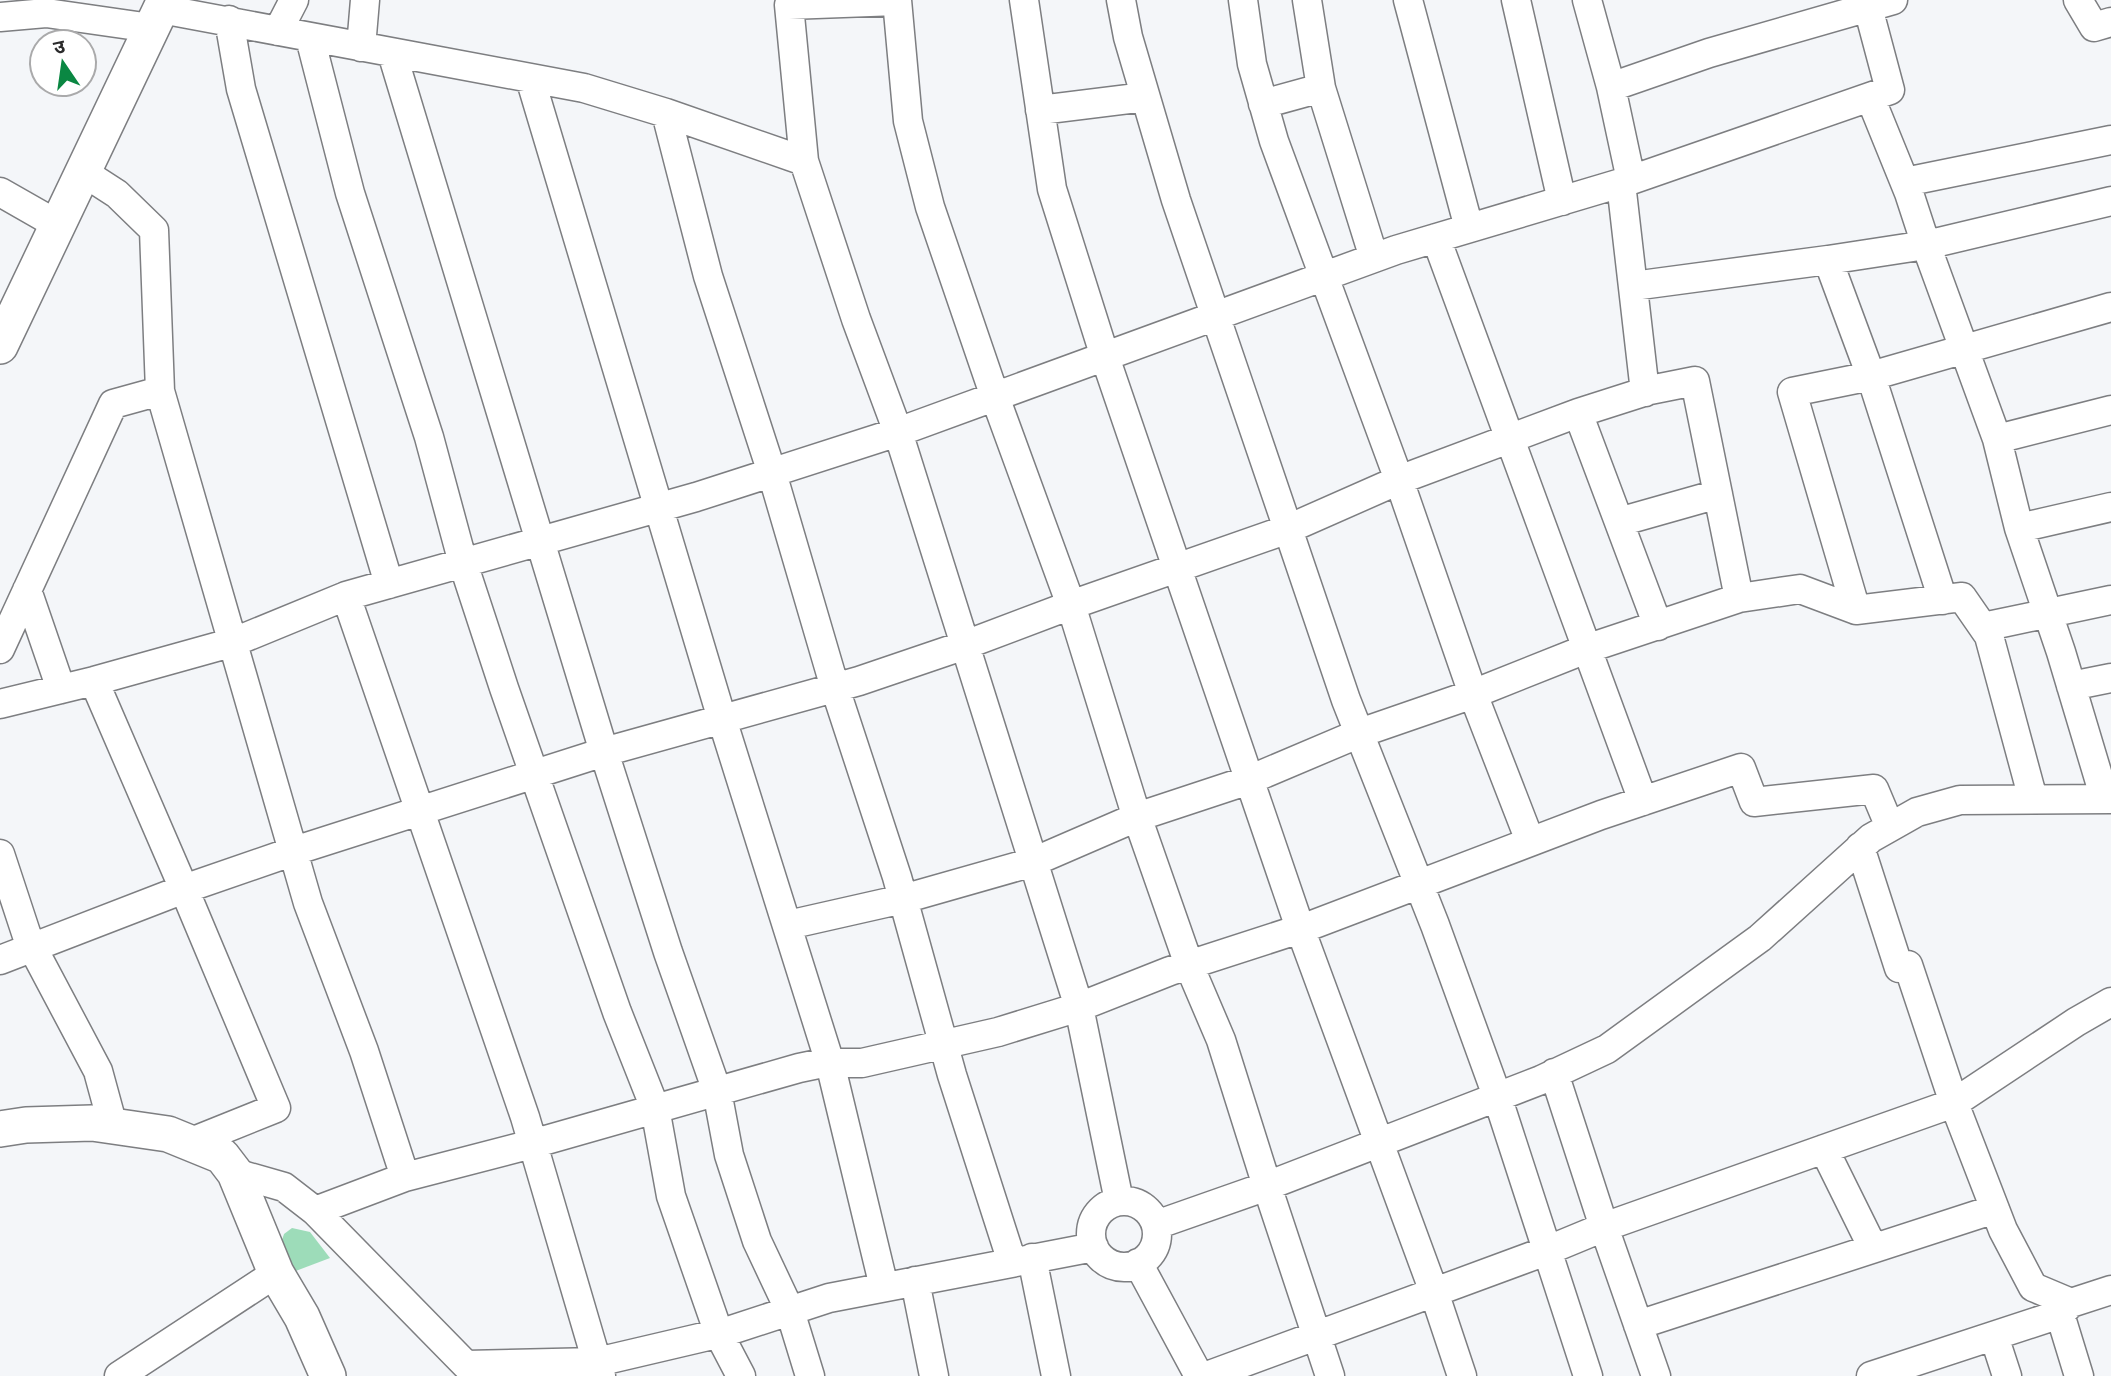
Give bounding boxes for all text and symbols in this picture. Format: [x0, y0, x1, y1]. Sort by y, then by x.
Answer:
north arrow [28, 28, 98, 98]
text: उ [51, 33, 68, 59]

